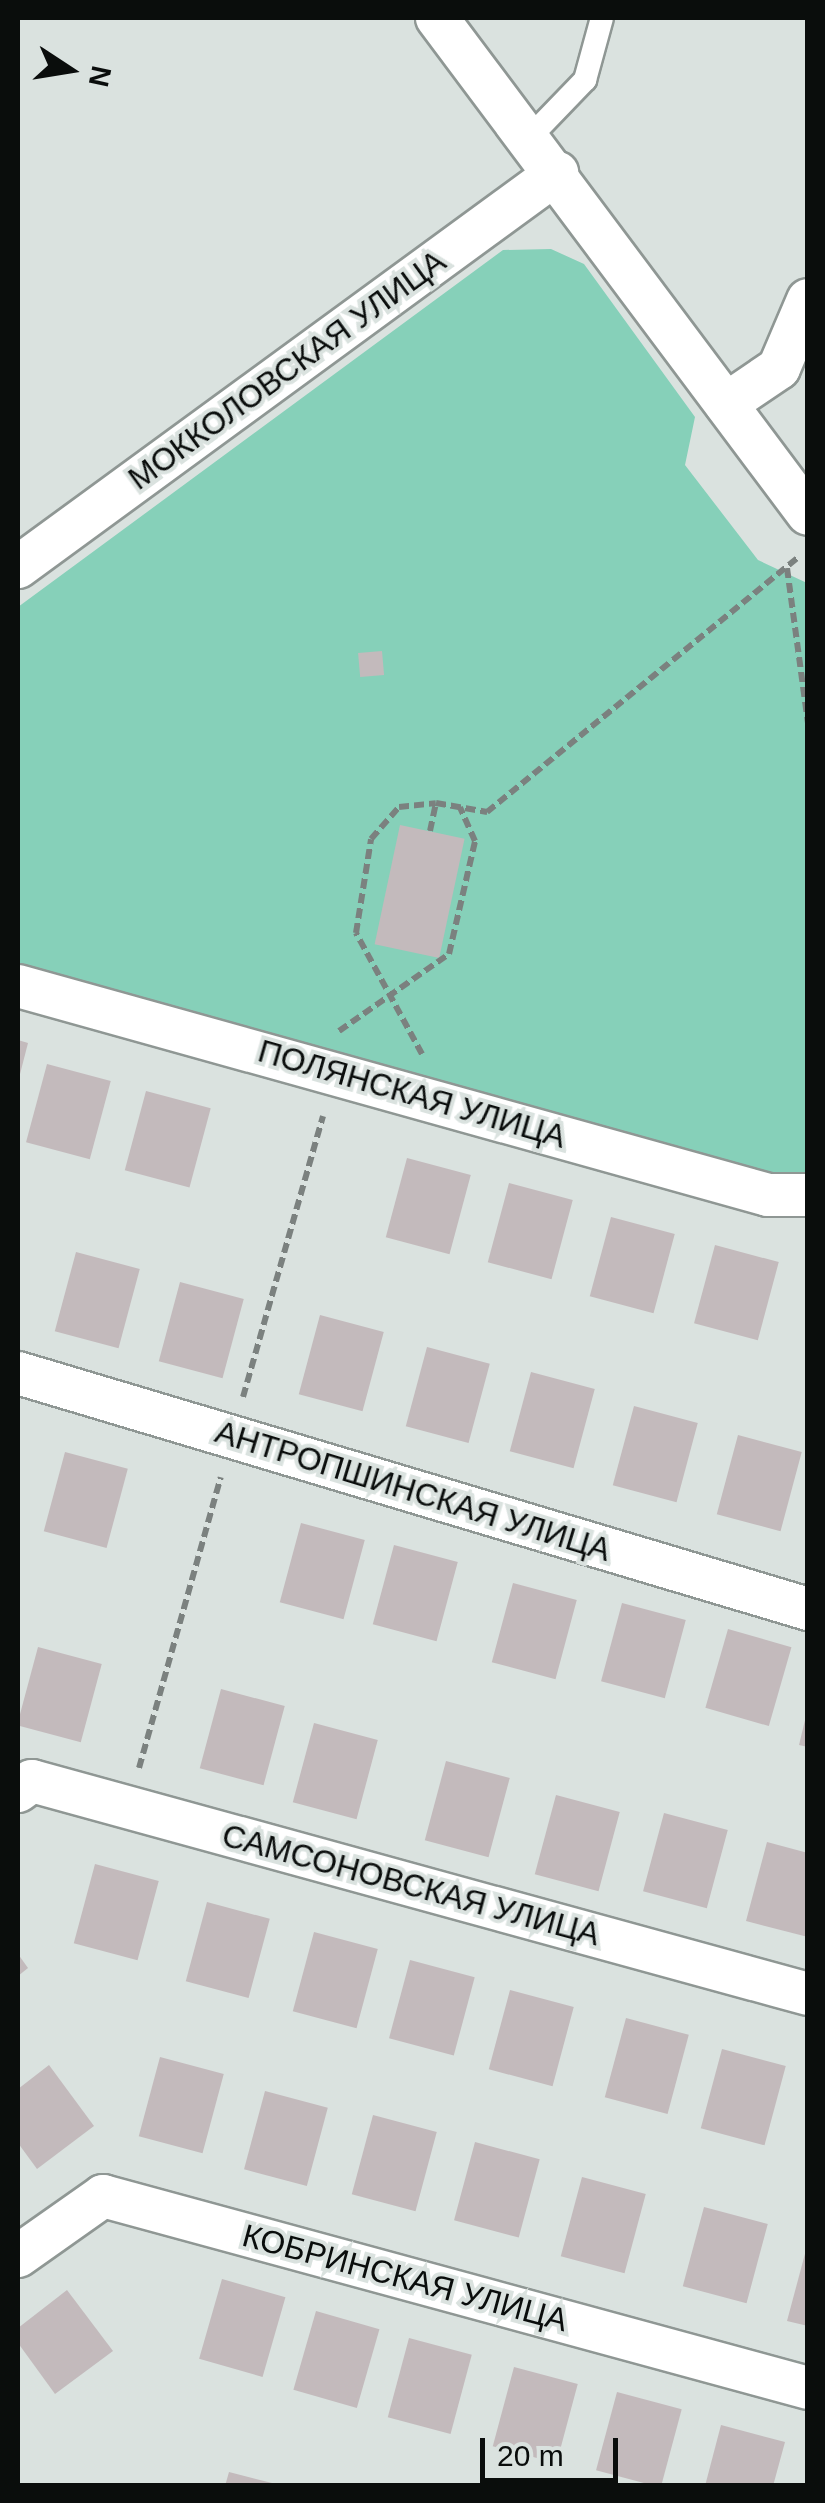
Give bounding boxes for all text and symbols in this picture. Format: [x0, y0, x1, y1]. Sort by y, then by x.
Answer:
north arrow [20, 20, 120, 120]
text: N [83, 63, 117, 89]
street label: МОККОЛОВСКАЯ УЛИЦА [121, 242, 453, 498]
street label: ПОЛЯНСКАЯ УЛИЦА [254, 1032, 570, 1156]
street label: АНТРОПШИНСКАЯ УЛИЦА [211, 1413, 615, 1569]
street label: САМСОНОВСКАЯ УЛИЦА [218, 1816, 604, 1954]
street label: КОБРИНСКАЯ УЛИЦА [238, 2216, 572, 2340]
scale bar [485, 2418, 622, 2480]
text: 20 m [497, 2439, 564, 2472]

